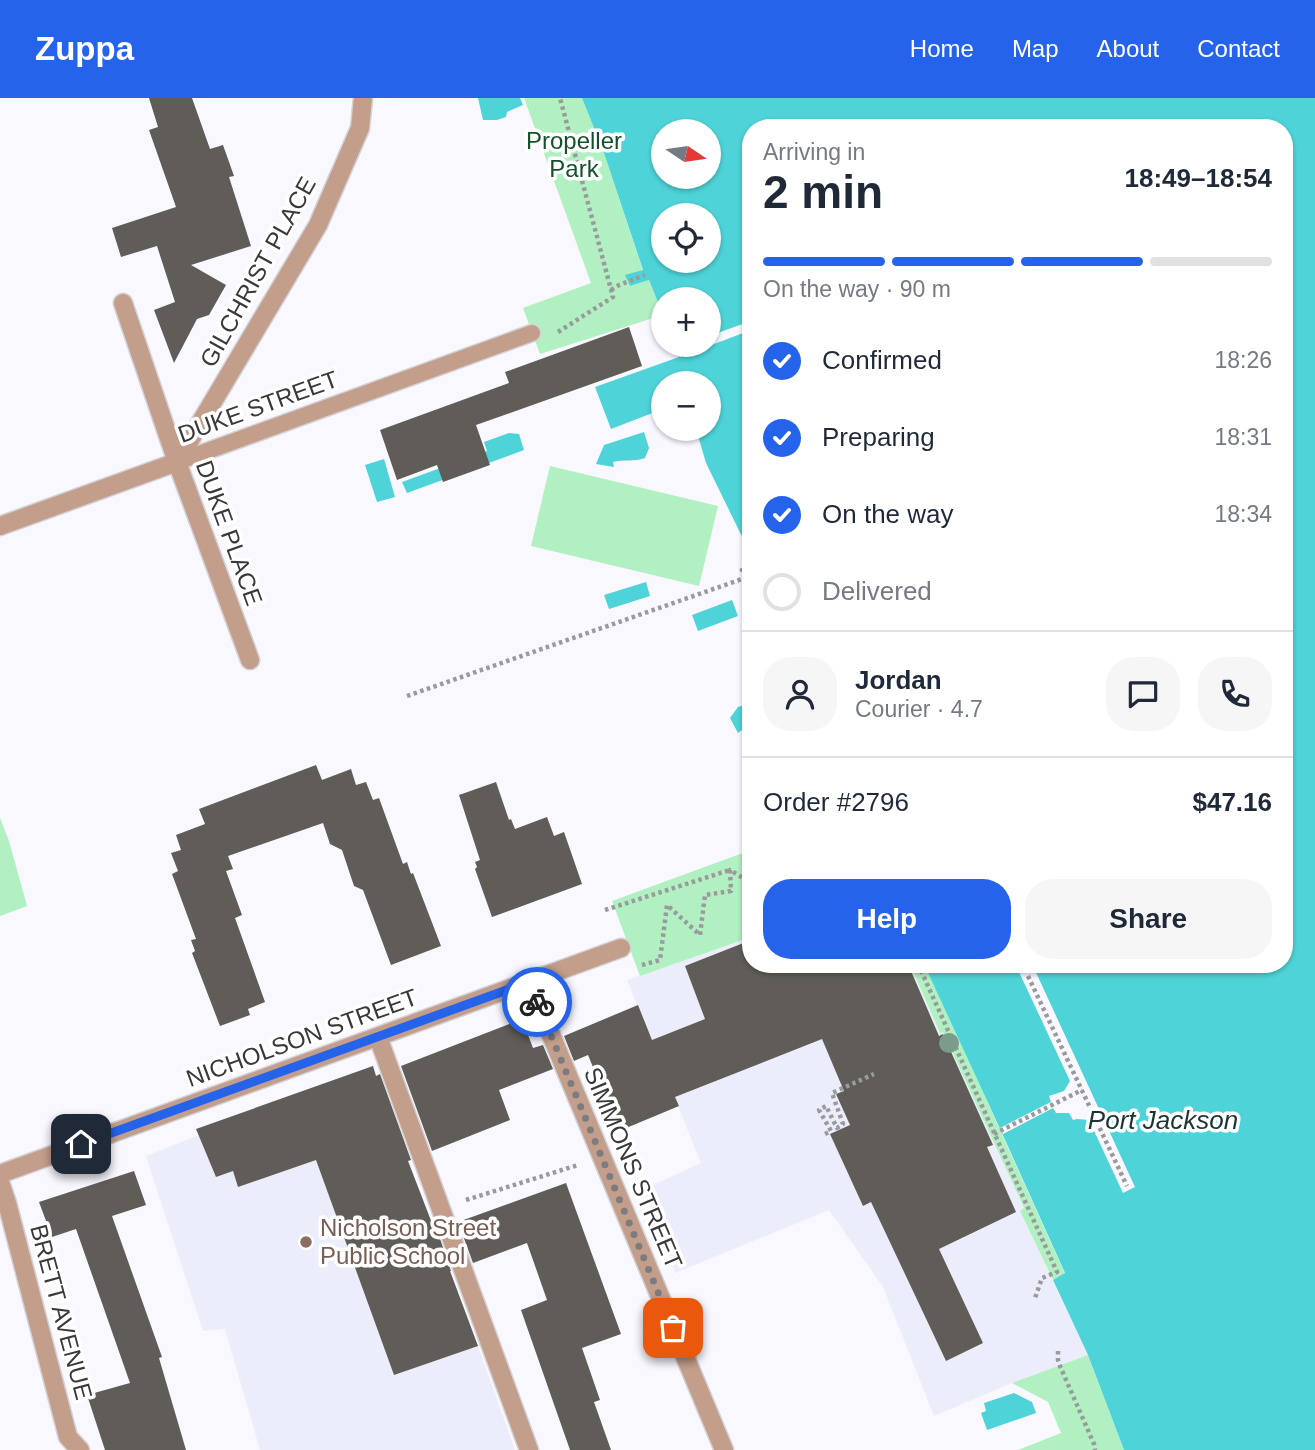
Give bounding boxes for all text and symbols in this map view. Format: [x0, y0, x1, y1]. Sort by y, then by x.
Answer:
text: Zuppa [35, 30, 134, 67]
text: Home [910, 35, 974, 62]
text: Map [1012, 35, 1059, 62]
text: About [1097, 35, 1159, 62]
text: Contact [1197, 35, 1280, 62]
north arrow [651, 119, 721, 189]
map controls [651, 119, 721, 441]
park label: Propeller Park [526, 127, 622, 182]
text: Arriving in [763, 139, 865, 165]
text: 18:49–18:54 [1125, 163, 1272, 193]
text: 2 min [763, 166, 883, 218]
street label: GILCHRIST PLACE [194, 172, 321, 371]
button: locate [651, 203, 721, 273]
text: On the way · 90 m [763, 276, 951, 302]
button: + [651, 287, 721, 357]
icon: check [763, 342, 801, 380]
text: Confirmed [822, 345, 942, 375]
text: 18:26 [1214, 347, 1272, 373]
street label: DUKE STREET [174, 365, 342, 448]
button: − [651, 371, 721, 441]
icon: check [763, 419, 801, 457]
text: Preparing [822, 422, 935, 452]
text: 18:31 [1214, 424, 1272, 450]
street label: DUKE PLACE [191, 457, 268, 609]
icon: check [763, 496, 801, 534]
text: On the way [822, 499, 954, 529]
text: 18:34 [1214, 501, 1272, 527]
text: Delivered [822, 576, 932, 606]
button: person [763, 657, 837, 731]
button: chat [1106, 657, 1180, 731]
button: phone [1198, 657, 1272, 731]
text: Jordan [855, 665, 942, 695]
text: Courier · 4.7 [855, 696, 983, 722]
text: Order #2796 [763, 787, 909, 817]
text: $47.16 [1192, 787, 1272, 817]
button: Help [763, 879, 1011, 959]
button: Share [1025, 879, 1272, 959]
courier [502, 967, 572, 1037]
street label: NICHOLSON STREET [183, 983, 421, 1092]
icon: bike [518, 983, 556, 1021]
street label: SIMMONS STREET [579, 1063, 688, 1273]
water label: Port Jackson [1088, 1105, 1238, 1135]
pin [51, 1114, 111, 1174]
icon: home [62, 1125, 100, 1163]
place label: Nicholson Street Public School [320, 1214, 496, 1269]
street label: BRETT AVENUE [25, 1221, 98, 1403]
marker: Nicholson Street Public School [298, 1234, 314, 1250]
pin [643, 1298, 703, 1358]
icon: bag [654, 1309, 692, 1347]

